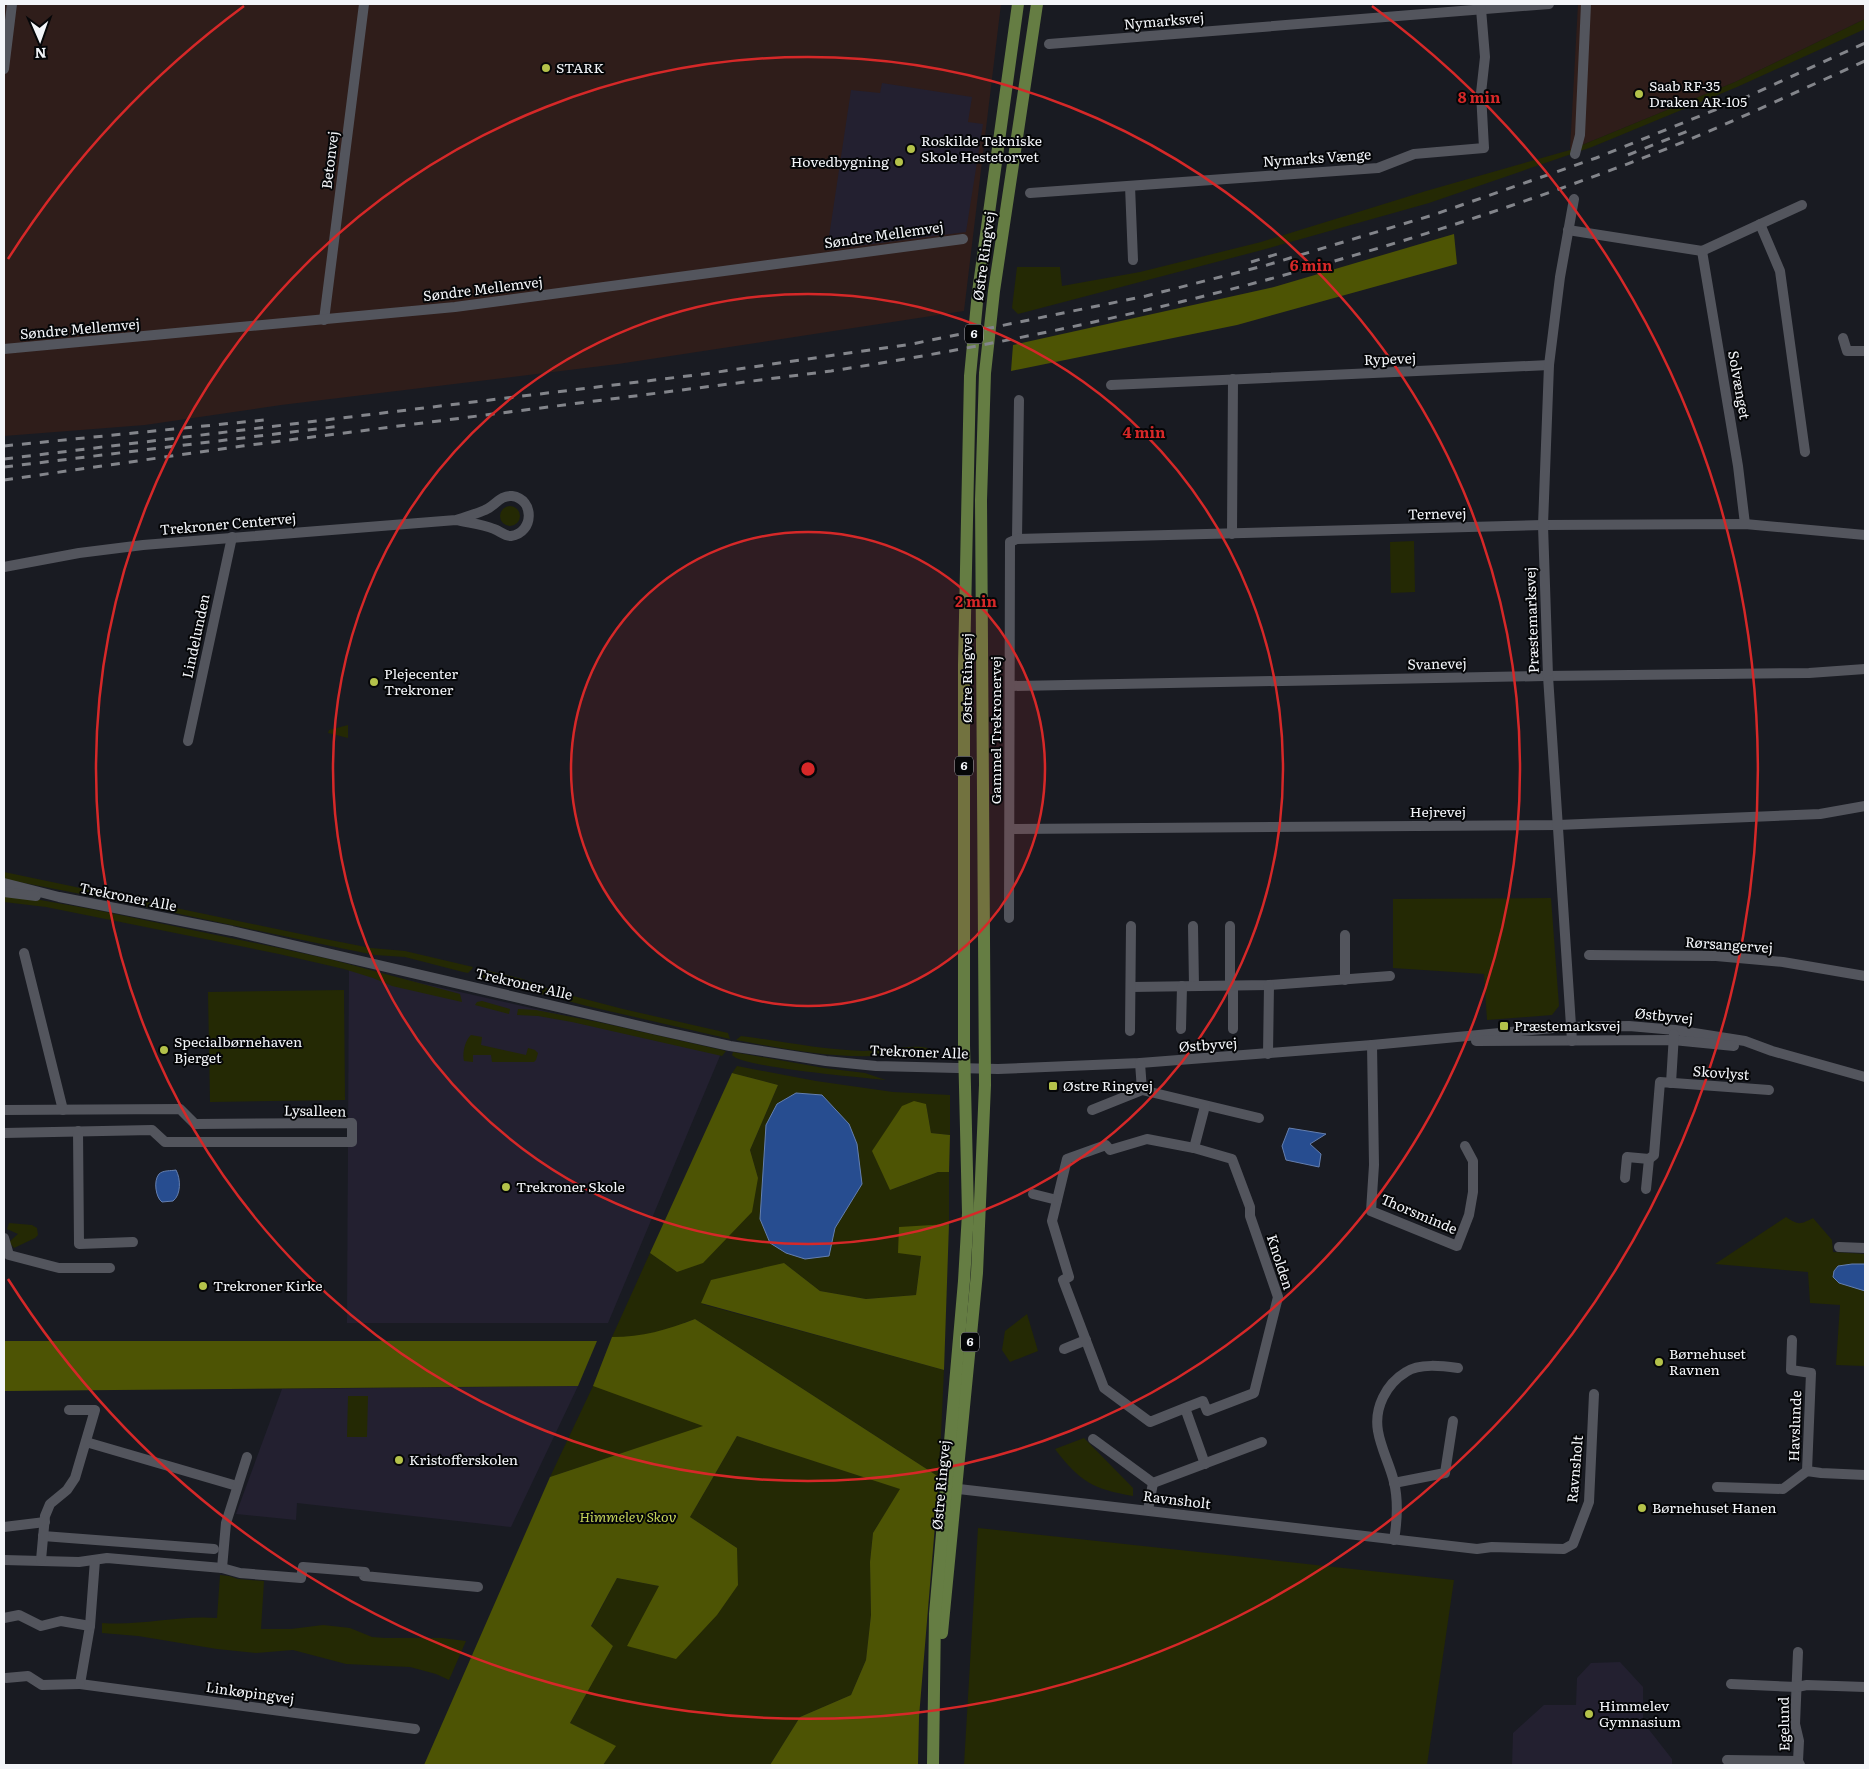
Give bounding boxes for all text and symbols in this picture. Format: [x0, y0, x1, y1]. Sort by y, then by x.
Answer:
street label: Nymarksvej [1123, 7, 1205, 33]
north arrow [15, 15, 65, 65]
text: N [34, 44, 47, 64]
place label: STARK [556, 57, 604, 77]
marker: STARK [540, 62, 552, 74]
place label: Saab RF-35 Draken AR-105 [1649, 75, 1747, 111]
text: 8 min [1458, 85, 1501, 108]
marker: Saab RF-35 Draken AR-105 [1633, 88, 1645, 100]
street label: Betonvej [316, 130, 342, 190]
place label: Roskilde Tekniske Skole Hestetorvet [921, 130, 1042, 166]
marker: Roskilde Tekniske Skole Hestetorvet [905, 143, 917, 155]
street label: Nymarks Vænge [1262, 143, 1372, 171]
place label: Hovedbygning [791, 151, 889, 171]
marker: Hovedbygning [893, 156, 905, 168]
street label: Østre Ringvej [967, 210, 999, 302]
street label: Søndre Mellemvej [823, 216, 945, 252]
text: 6 min [1290, 253, 1333, 276]
street label: Søndre Mellemvej [422, 271, 544, 305]
street label: Søndre Mellemvej [19, 313, 141, 343]
road number: 6 [965, 324, 983, 344]
street label: Rypevej [1363, 347, 1416, 369]
street label: Solvænget [1724, 349, 1756, 421]
text: 4 min [1123, 420, 1166, 443]
street label: Ternevej [1407, 502, 1467, 524]
street label: Trekroner Centervej [159, 507, 297, 539]
street label: Præstemarksvej [1519, 566, 1543, 674]
text: 2 min [955, 589, 998, 612]
street label: Lindelunden [176, 592, 214, 680]
street label: Østre Ringvej [956, 633, 976, 723]
street label: Svanevej [1407, 652, 1467, 674]
street label: Gammel Trekronervej [985, 656, 1005, 804]
place label: Plejecenter Trekroner [384, 663, 458, 699]
marker: Plejecenter Trekroner [368, 676, 380, 688]
road number: 6 [955, 756, 973, 776]
centre of rings [799, 760, 817, 778]
street label: Hejrevej [1410, 801, 1466, 821]
street label: Trekroner Alle [78, 877, 179, 915]
street label: Rørsangervej [1684, 931, 1774, 957]
street label: Trekroner Alle [474, 962, 575, 1004]
street label: Østbyvej [1634, 1002, 1694, 1028]
place label: Præstemarksvej [1514, 1015, 1621, 1035]
marker: Præstemarksvej [1498, 1020, 1510, 1032]
place label: Specialbørnehaven Bjerget [174, 1031, 302, 1067]
street label: Østbyvej [1178, 1032, 1238, 1056]
street label: Trekroner Alle [869, 1039, 969, 1063]
marker: Specialbørnehaven Bjerget [158, 1044, 170, 1056]
street label: Skovlyst [1692, 1060, 1750, 1084]
place label: Østre Ringvej [1063, 1075, 1153, 1095]
marker: Østre Ringvej [1047, 1080, 1059, 1092]
street label: Lysalleen [284, 1099, 346, 1121]
place label: Trekroner Skole [516, 1176, 625, 1196]
marker: Trekroner Skole [500, 1181, 512, 1193]
street label: Thorsminde [1378, 1188, 1461, 1238]
street label: Knolden [1263, 1231, 1299, 1292]
place label: Trekroner Kirke [213, 1275, 322, 1295]
marker: Trekroner Kirke [197, 1280, 209, 1292]
road number: 6 [961, 1332, 979, 1351]
place label: Børnehuset Ravnen [1669, 1343, 1746, 1379]
marker: Børnehuset Ravnen [1653, 1356, 1665, 1368]
street label: Havslunde [1783, 1390, 1805, 1462]
street label: Ravnsholt [1561, 1434, 1587, 1504]
street label: Østre Ringvej [926, 1439, 954, 1531]
place label: Kristofferskolen [409, 1449, 518, 1469]
marker: Kristofferskolen [393, 1454, 405, 1466]
street label: Ravnsholt [1142, 1485, 1212, 1513]
place label: Børnehuset Hanen [1652, 1497, 1777, 1517]
marker: Børnehuset Hanen [1636, 1502, 1648, 1514]
park label: Himmelev Skov [579, 1506, 677, 1526]
street label: Linkøpingvej [205, 1676, 296, 1708]
place label: Himmelev Gymnasium [1599, 1695, 1681, 1731]
street label: Egelund [1773, 1696, 1793, 1752]
marker: Himmelev Gymnasium [1583, 1708, 1595, 1720]

